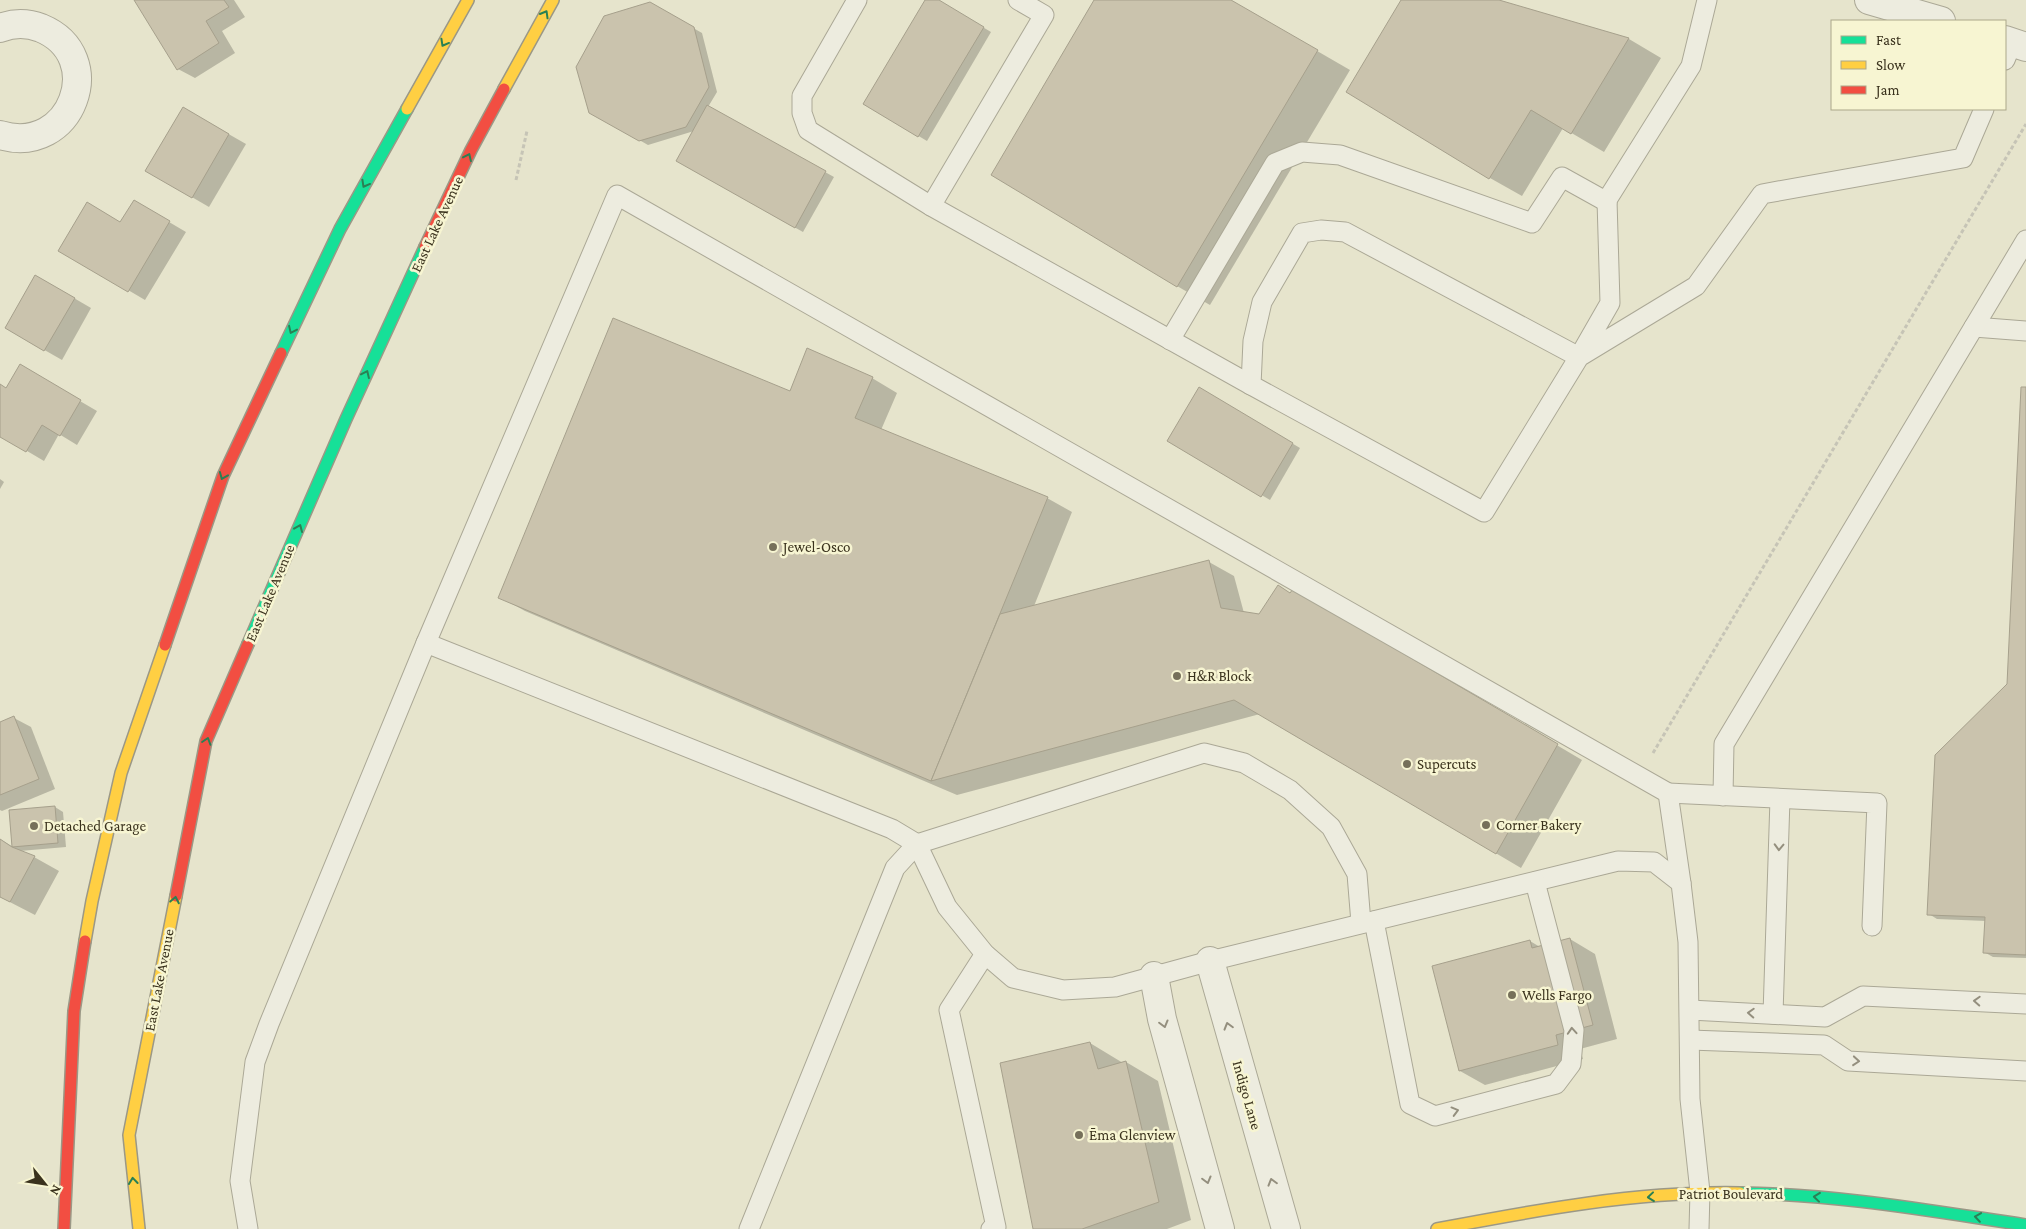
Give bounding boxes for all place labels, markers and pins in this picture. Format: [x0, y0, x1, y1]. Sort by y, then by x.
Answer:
place label: Jewel-Osco [781, 539, 851, 556]
marker: Jewel-Osco [767, 541, 779, 553]
place label: H&R Block [1187, 668, 1252, 684]
marker: H&R Block [1171, 670, 1183, 682]
place label: Supercuts [1417, 756, 1476, 773]
marker: Supercuts [1401, 758, 1413, 770]
place label: Corner Bakery [1496, 817, 1582, 834]
place label: Detached Garage [44, 818, 147, 835]
marker: Corner Bakery [1480, 819, 1492, 831]
marker: Detached Garage [28, 820, 40, 832]
place label: Wells Fargo [1522, 987, 1592, 1004]
marker: Wells Fargo [1506, 989, 1518, 1001]
place label: Ēma Glenview [1089, 1127, 1176, 1143]
marker: Ēma Glenview [1073, 1129, 1085, 1141]

